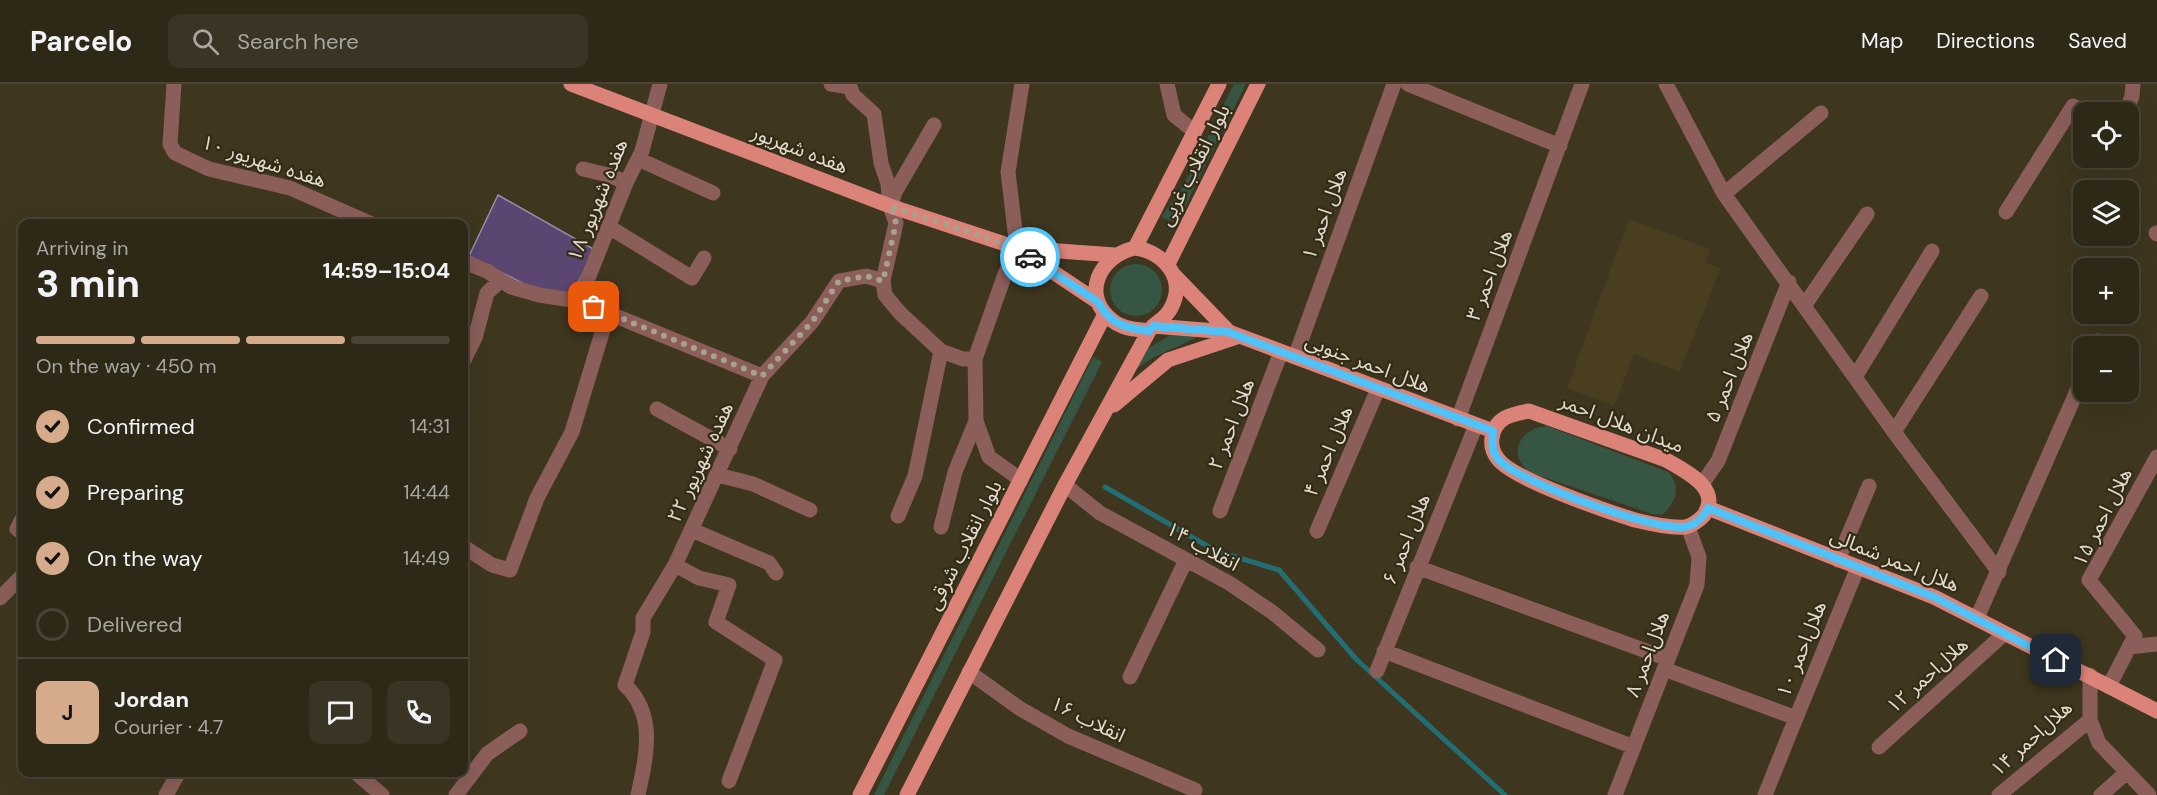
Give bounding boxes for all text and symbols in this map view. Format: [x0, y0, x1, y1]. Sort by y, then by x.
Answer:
search box [168, 14, 588, 68]
text: Parcelo [30, 23, 132, 60]
icon: search [189, 25, 222, 58]
text: Search here [237, 27, 359, 56]
text: Map [1861, 27, 1903, 55]
text: Directions [1936, 27, 2035, 55]
text: Saved [2068, 27, 2127, 55]
street label: بلوار انقلاب غربی [1152, 100, 1236, 230]
map controls [2073, 102, 2139, 402]
button: locate [2073, 102, 2139, 168]
street label: هفده شهریور [747, 118, 852, 179]
street label: هفده شهریور ۱۰ [198, 129, 330, 193]
street label: هفده شهریور ۱۸ [561, 135, 633, 265]
street label: هلال احمر ۱ [1295, 165, 1353, 263]
button: layers [2073, 180, 2139, 246]
street label: هلال احمر ۳ [1460, 226, 1518, 324]
courier [1000, 227, 1060, 287]
text: Arriving in [36, 235, 128, 261]
icon: car [1014, 241, 1047, 274]
text: 14:59–15:04 [323, 256, 450, 285]
text: 3 min [36, 258, 140, 309]
button: + [2073, 258, 2139, 324]
pin [568, 281, 619, 332]
icon: bag [577, 290, 610, 323]
street label: هلال احمر جنوبی [1302, 327, 1434, 399]
street label: هلال احمر ۵ [1699, 328, 1759, 426]
button: − [2073, 336, 2139, 402]
text: On the way · 450 m [36, 353, 217, 379]
street label: هلال احمر ۲ [1202, 375, 1260, 473]
street label: میدان هلال احمر [1555, 387, 1688, 459]
street label: هفده شهریور ۲۲ [661, 398, 739, 526]
street label: هلال احمر ۴ [1297, 402, 1359, 500]
icon: check [36, 410, 69, 443]
text: Confirmed [87, 412, 195, 441]
text: 14:31 [410, 413, 450, 439]
street label: هلال احمر ۱۵ [2066, 463, 2138, 571]
icon: check [36, 476, 69, 509]
street label: بلوار انقلاب شرقی [920, 476, 1008, 614]
text: Preparing [87, 478, 184, 507]
text: 14:44 [403, 479, 450, 505]
street label: هلال احمر ۶ [1376, 490, 1436, 588]
street label: انقلاب ۱۴ [1162, 515, 1244, 577]
street label: هلال احمر شمالی [1827, 522, 1963, 598]
icon: check [36, 542, 69, 575]
text: On the way [87, 544, 202, 573]
text: 14:49 [403, 545, 450, 571]
street label: هلال‌احمر ۱۰ [1770, 597, 1832, 701]
street label: هلال‌احمر ۸ [1619, 607, 1675, 701]
text: Delivered [87, 610, 182, 639]
street label: هلال‌احمر ۱۲ [1881, 631, 1973, 719]
pin [2030, 634, 2081, 685]
icon: home [2039, 643, 2072, 676]
button: chat [309, 681, 372, 744]
button: phone [387, 681, 450, 744]
text: Jordan [114, 685, 189, 714]
street label: انقلاب ۱۶ [1046, 690, 1130, 748]
street label: هلال‌احمر ۱۴ [1985, 694, 2077, 782]
text: J [62, 698, 73, 727]
text: Courier · 4.7 [114, 714, 223, 740]

